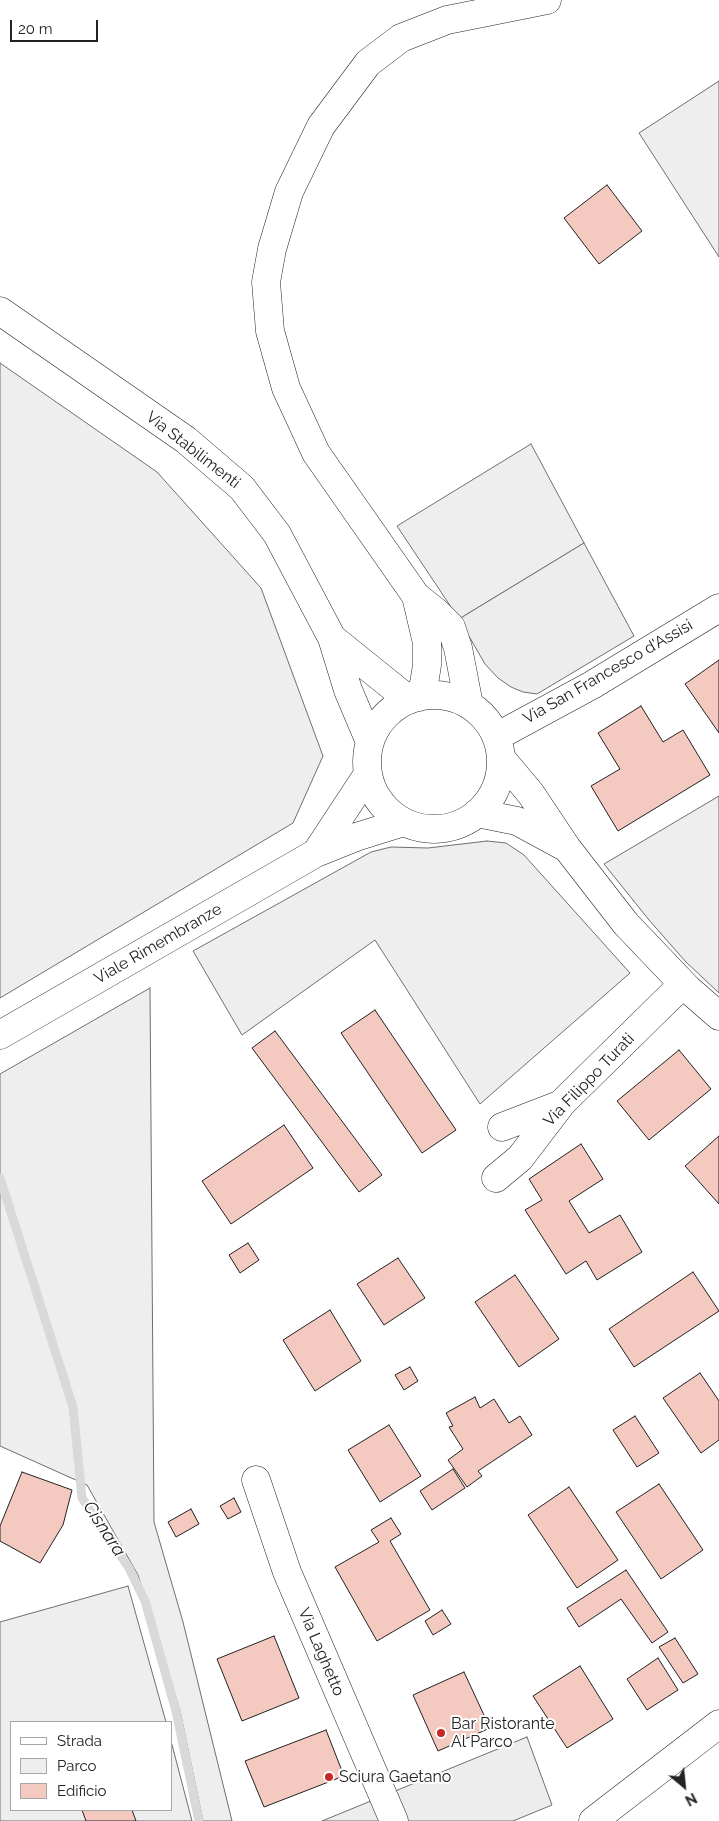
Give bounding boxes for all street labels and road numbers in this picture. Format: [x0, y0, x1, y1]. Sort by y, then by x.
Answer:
street label: Via Stabilimenti [142, 407, 244, 493]
street label: Via San Francesco d'Assisi [520, 616, 696, 728]
street label: Viale Rimembranze [91, 900, 225, 988]
street label: Via Filippo Turati [540, 1029, 638, 1131]
street label: Via Laghetto [294, 1605, 348, 1699]

